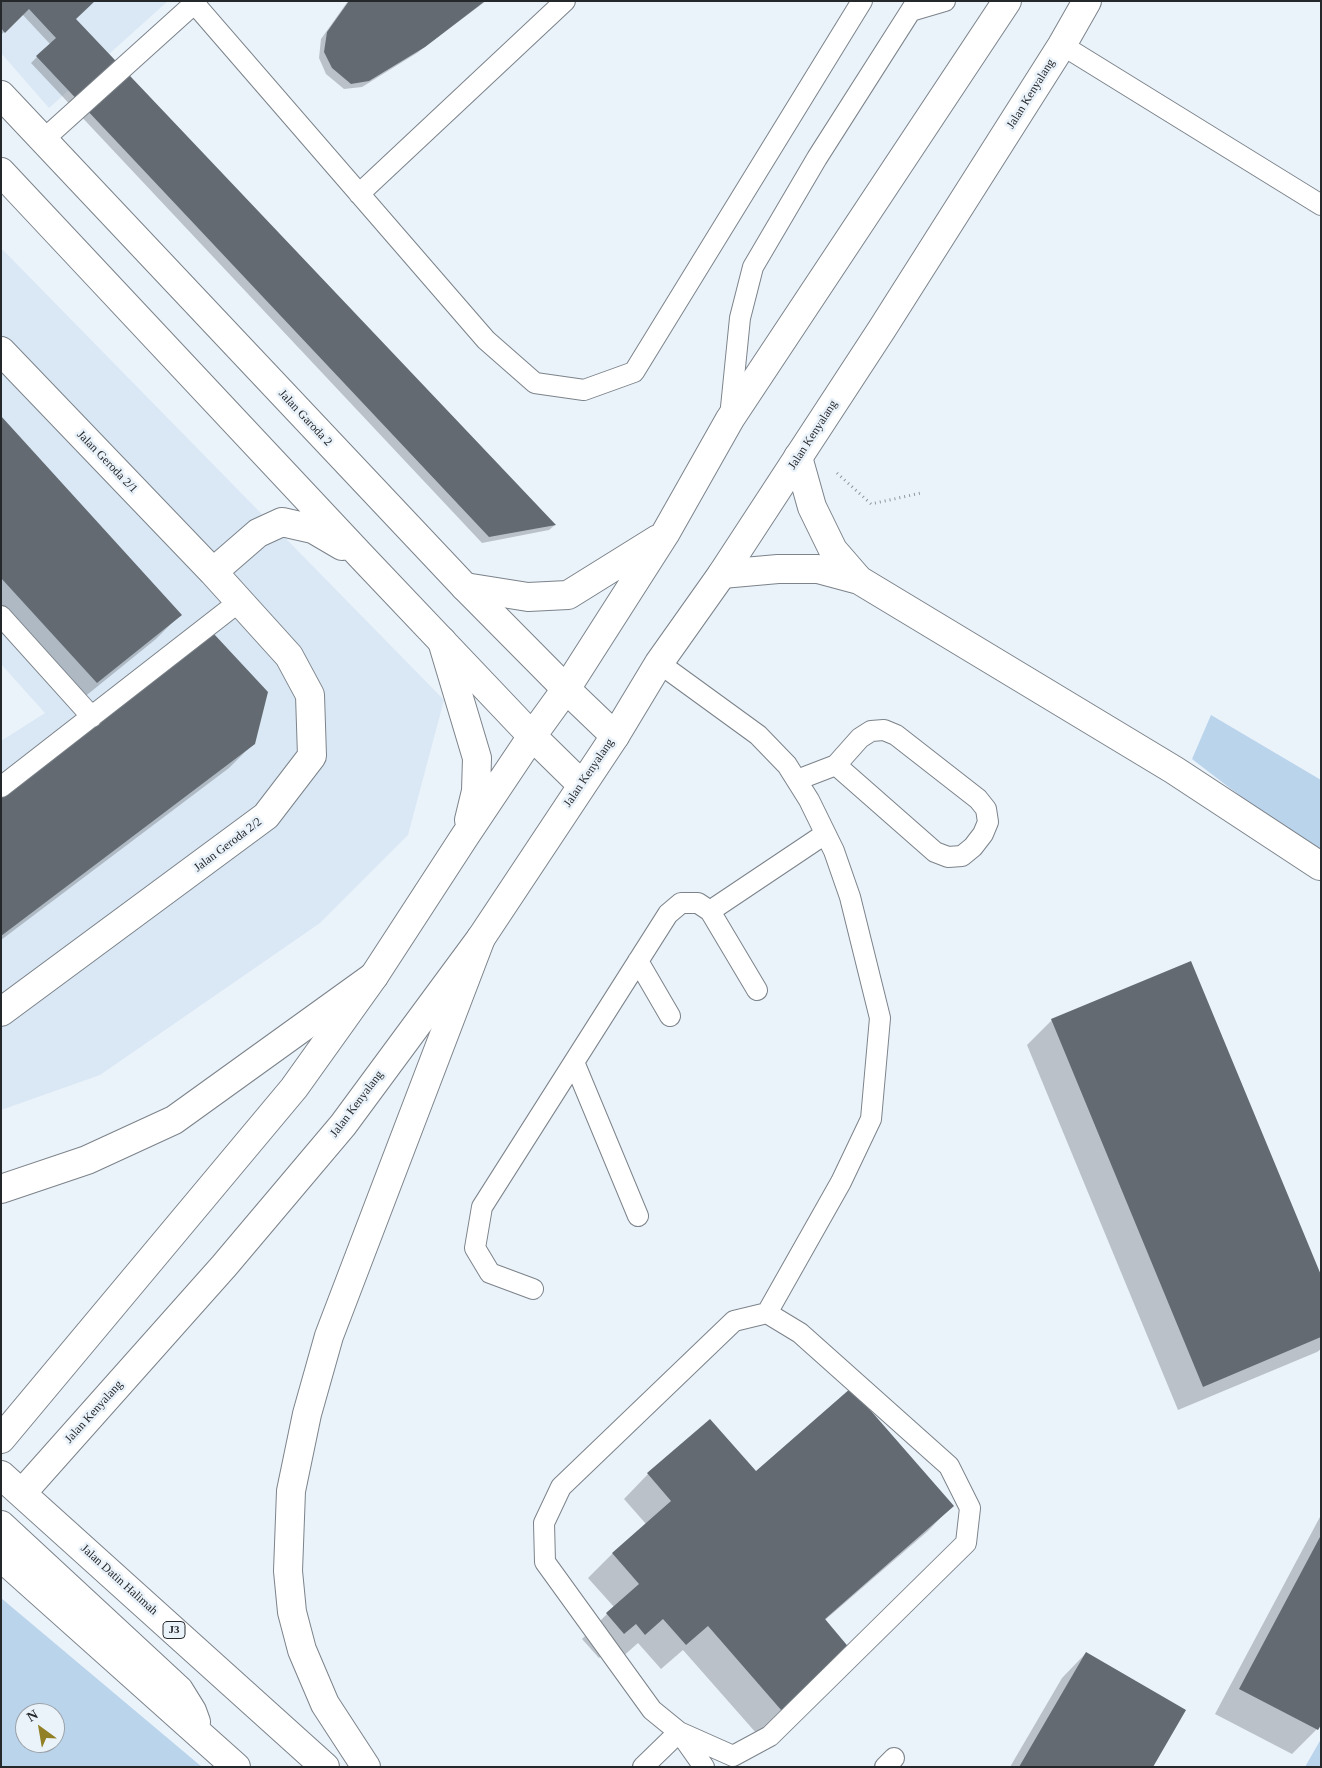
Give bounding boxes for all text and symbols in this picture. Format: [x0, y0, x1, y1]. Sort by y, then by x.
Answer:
street label: Jalan Kenyalang [1004, 56, 1058, 132]
street label: Jalan Garoda 2 [275, 387, 335, 449]
street label: Jalan Kenyalang [785, 398, 841, 472]
street label: Jalan Geroda 2/1 [74, 428, 140, 496]
street label: Jalan Kenyalang [561, 736, 617, 810]
street label: Jalan Geroda 2/2 [191, 815, 265, 875]
street label: Jalan Kenyalang [327, 1068, 387, 1140]
street label: Jalan Kenyalang [62, 1378, 126, 1446]
street label: Jalan Datin Halimah [78, 1542, 160, 1618]
road number: J3 [163, 1622, 185, 1638]
north arrow [15, 1703, 65, 1753]
text: N [24, 1707, 41, 1725]

